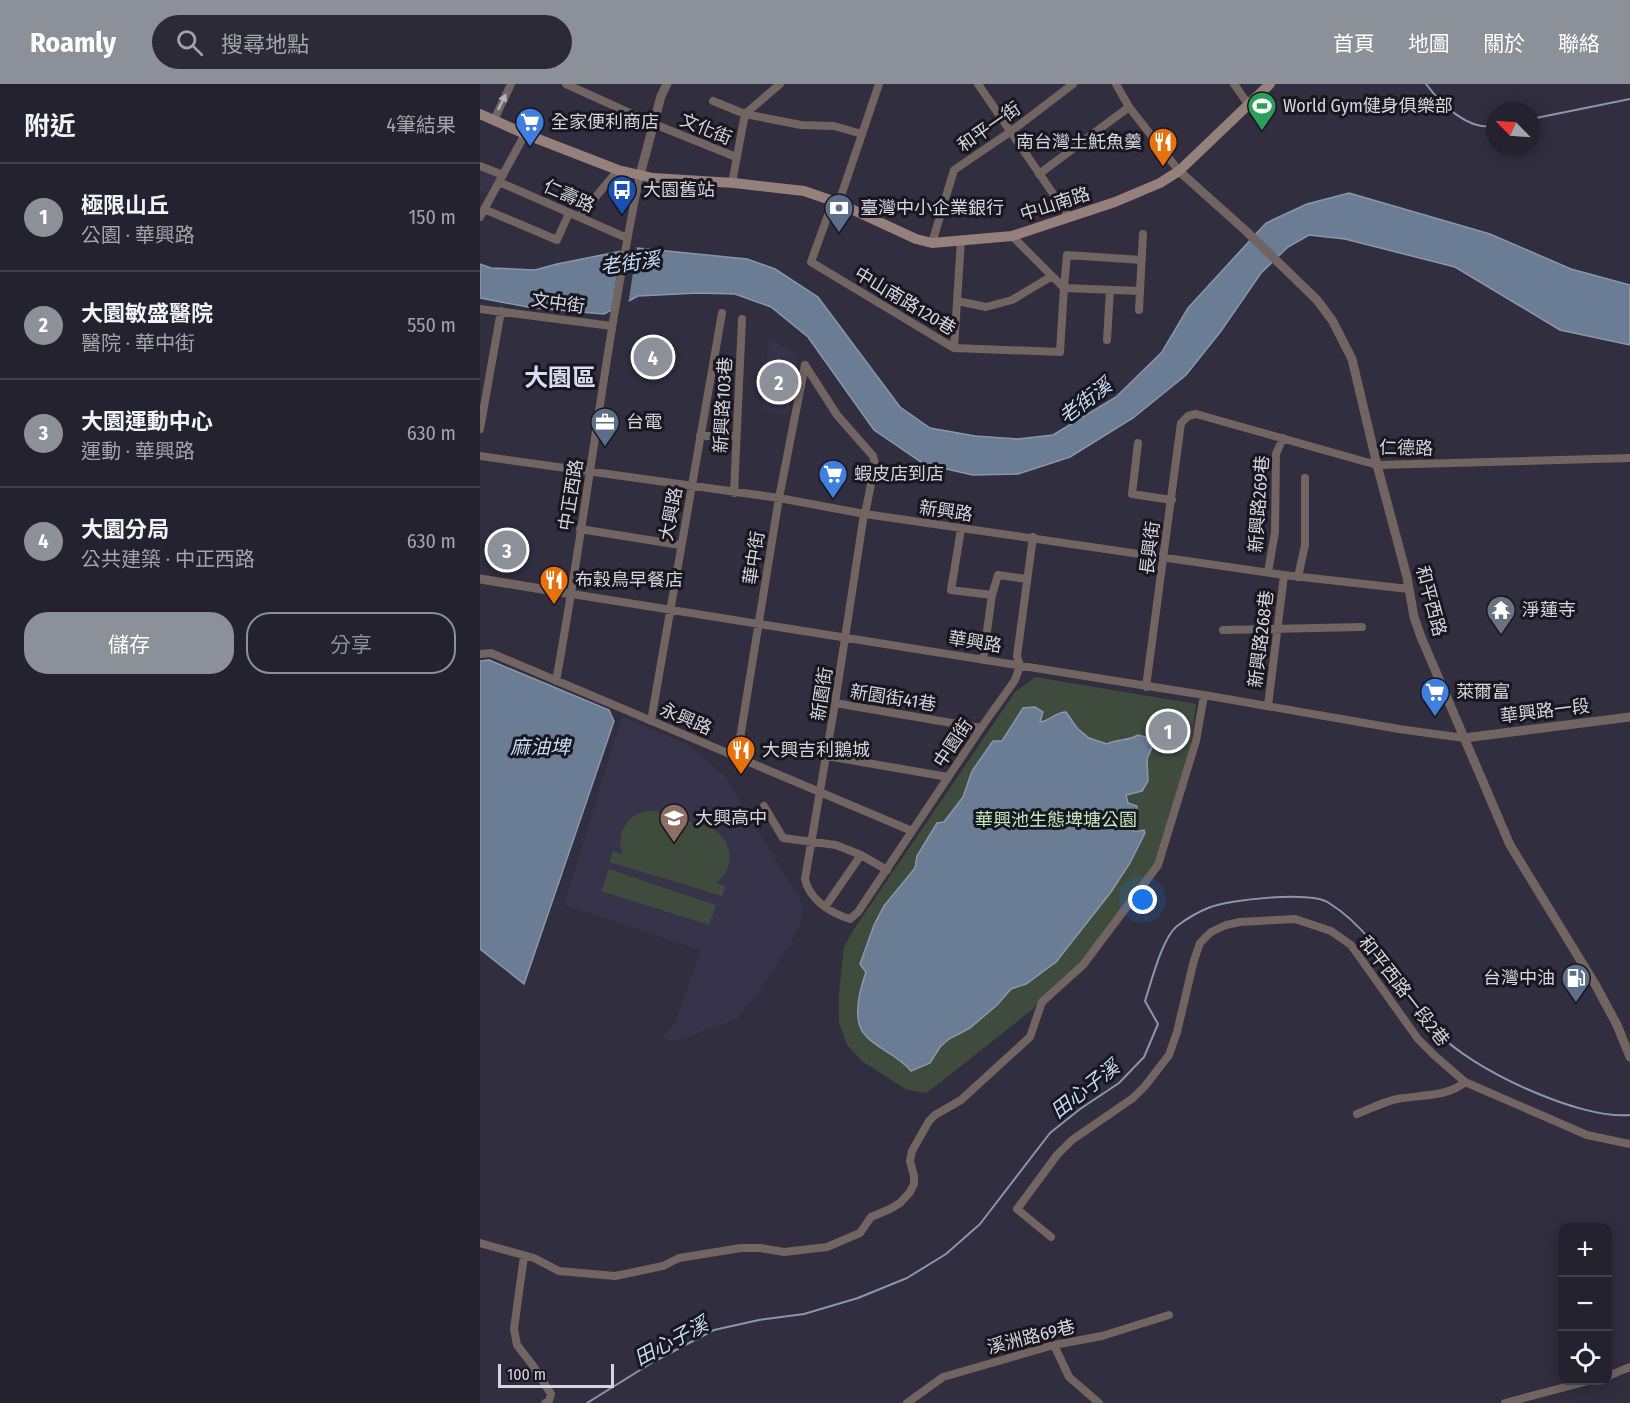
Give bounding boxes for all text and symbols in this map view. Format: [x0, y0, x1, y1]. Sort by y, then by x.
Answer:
search box [152, 15, 572, 69]
text: Roamly [30, 26, 116, 59]
icon: search [173, 26, 206, 59]
text: 搜尋地點 [221, 31, 309, 58]
text: 首頁 [1333, 31, 1375, 57]
text: 地圖 [1408, 31, 1450, 57]
text: 關於 [1483, 31, 1525, 57]
text: 聯絡 [1558, 31, 1600, 57]
sports icon: World Gym健身俱樂部 [1246, 90, 1278, 132]
one-way arrow [498, 93, 507, 110]
place label: World Gym健身俱樂部 [1283, 95, 1453, 117]
street label: 和平一街 [953, 97, 1025, 157]
north arrow [1486, 102, 1540, 156]
supermarket icon: 全家便利商店 [514, 106, 546, 148]
street label: 文化街 [677, 109, 735, 149]
text: 附近 [24, 111, 76, 142]
place label: 全家便利商店 [551, 111, 659, 133]
text: 4筆結果 [386, 113, 456, 137]
restaurant icon: 南台灣土魠魚羹 [1147, 126, 1179, 168]
place label: 南台灣土魠魚羹 [1016, 131, 1142, 153]
bus stop icon: 大園舊站 [606, 174, 638, 216]
street label: 仁壽路 [540, 175, 598, 217]
place label: 大園舊站 [643, 179, 715, 201]
street label: 中山南路 [1017, 182, 1093, 226]
text: 極限山丘 [81, 192, 169, 219]
bank icon: 臺灣中小企業銀行 [823, 192, 855, 234]
place label: 臺灣中小企業銀行 [860, 197, 1004, 219]
text: 1 [39, 205, 48, 229]
text: 150 m [409, 205, 456, 229]
text: 公園 · 華興路 [81, 223, 195, 247]
water label: 老街溪 [599, 247, 664, 279]
street label: 中山南路120巷 [850, 262, 960, 340]
street label: 文中街 [530, 288, 586, 318]
text: 大園敏盛醫院 [81, 300, 213, 327]
text: 2 [39, 313, 48, 337]
text: 550 m [407, 313, 456, 337]
text: 醫院 · 華中街 [81, 331, 195, 355]
pin: 4 [634, 334, 672, 380]
street label: 新興路103巷 [709, 356, 737, 454]
pin: 2 [760, 360, 798, 404]
district label: 大園區 [524, 364, 596, 392]
water label: 老街溪 [1054, 372, 1119, 429]
office icon: 台電 [589, 406, 621, 448]
text: 大園運動中心 [81, 408, 213, 435]
place label: 台電 [626, 411, 662, 433]
text: 3 [39, 421, 48, 445]
text: 630 m [407, 421, 456, 445]
street label: 仁德路 [1379, 437, 1433, 459]
text: 運動 · 華興路 [81, 439, 195, 463]
street label: 新興路269巷 [1245, 455, 1273, 553]
street label: 中正西路 [555, 458, 587, 532]
supermarket icon: 蝦皮店到店 [817, 458, 849, 500]
place label: 蝦皮店到店 [854, 463, 944, 485]
street label: 大興路 [655, 485, 687, 543]
street label: 新興路 [918, 496, 974, 526]
text: 大園分局 [81, 516, 169, 543]
street label: 長興街 [1136, 520, 1164, 576]
pin: 3 [488, 528, 526, 572]
text: 4 [38, 529, 49, 553]
text: 630 m [407, 529, 456, 553]
street label: 華中街 [739, 530, 769, 586]
text: 公共建築 · 中正西路 [81, 547, 255, 571]
street label: 和平西路 [1411, 563, 1451, 639]
restaurant icon: 布穀鳥早餐店 [538, 564, 570, 606]
place label: 布穀鳥早餐店 [575, 569, 683, 591]
street label: 新興路268巷 [1244, 589, 1278, 689]
temple icon: 淨蓮寺 [1485, 594, 1517, 636]
place label: 淨蓮寺 [1522, 599, 1576, 621]
button: 儲存 [24, 612, 234, 674]
button: 分享 [246, 612, 456, 674]
street label: 華興路 [947, 627, 1003, 657]
street label: 新園街 [807, 666, 837, 722]
supermarket icon: 萊爾富 [1419, 676, 1451, 718]
street label: 新園街41巷 [848, 680, 938, 716]
place label: 萊爾富 [1456, 681, 1510, 703]
street label: 華興路一段 [1499, 695, 1591, 727]
street label: 永興路 [657, 698, 715, 740]
pin: 1 [1148, 708, 1188, 754]
street label: 中園街 [929, 714, 977, 772]
restaurant icon: 大興吉利鵝城 [725, 734, 757, 776]
water label: 麻油埤 [510, 735, 572, 759]
place label: 大興吉利鵝城 [762, 739, 870, 761]
school or university icon: 大興高中 [658, 802, 690, 844]
place label: 大興高中 [695, 807, 767, 829]
park label: 華興池生態埤塘公園 [975, 809, 1137, 831]
your location [1128, 885, 1157, 914]
street label: 和平西路一段2巷 [1354, 931, 1454, 1051]
fuel station icon: 台灣中油 [1560, 962, 1592, 1004]
place label: 台灣中油 [1483, 967, 1555, 989]
water label: 田心子溪 [1046, 1053, 1126, 1123]
map controls [1558, 1223, 1612, 1385]
button: + [1558, 1223, 1612, 1277]
button: − [1558, 1277, 1612, 1331]
water label: 田心子溪 [630, 1310, 715, 1370]
street label: 溪洲路69巷 [985, 1316, 1077, 1358]
button: locate [1558, 1331, 1612, 1385]
scale bar [498, 1361, 614, 1388]
text: 100 m [507, 1365, 546, 1384]

